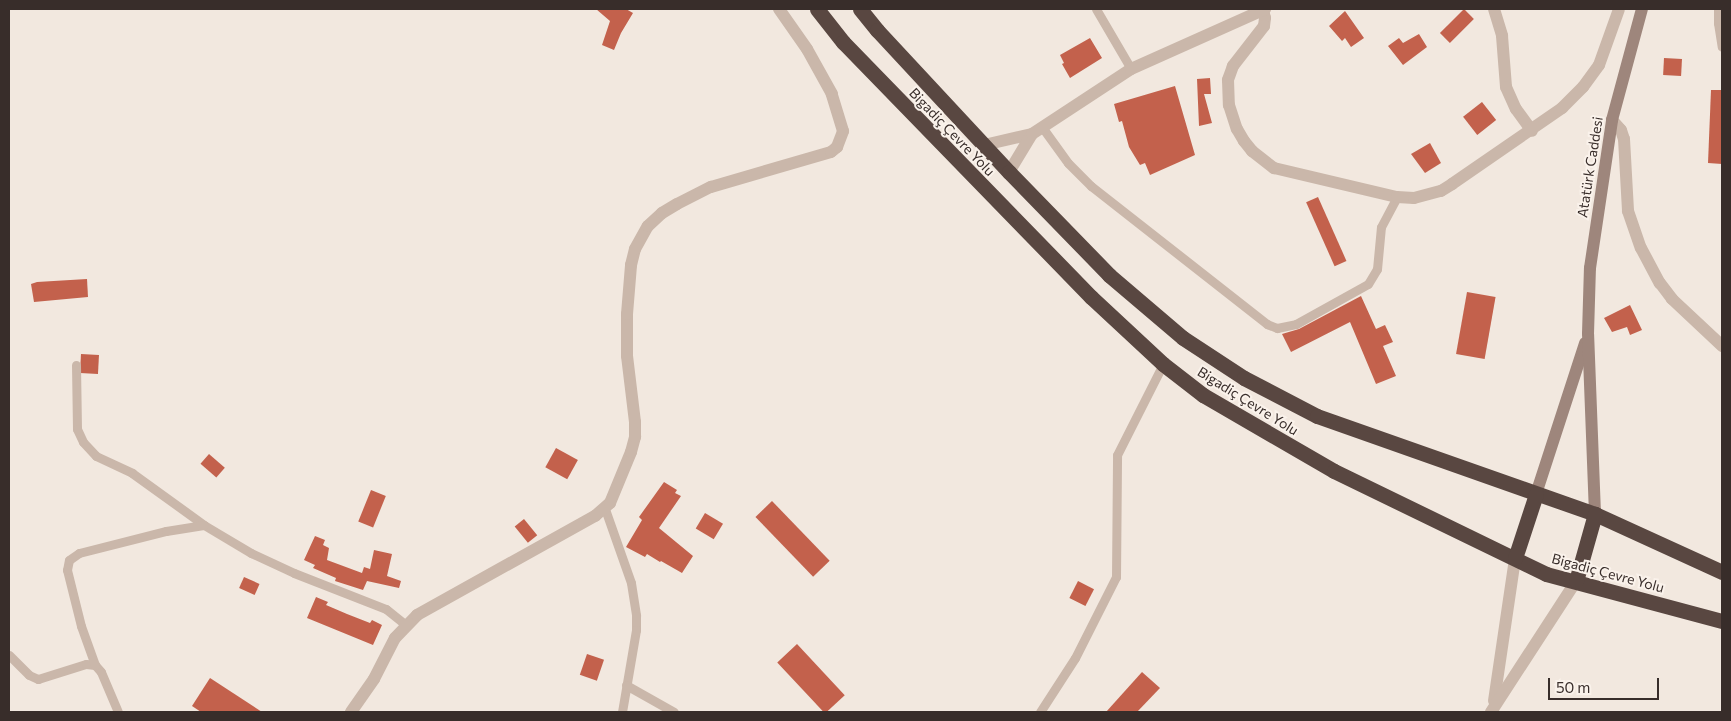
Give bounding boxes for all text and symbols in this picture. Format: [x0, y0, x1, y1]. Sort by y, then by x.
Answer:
street label: Bigadiç Çevre Yolu [906, 85, 998, 179]
street label: Atatürk Caddesi [1574, 115, 1606, 219]
street label: Bigadiç Çevre Yolu [1194, 363, 1302, 439]
street label: Bigadiç Çevre Yolu [1550, 550, 1666, 596]
scale bar [1551, 668, 1662, 700]
text: 50 m [1556, 678, 1590, 696]

